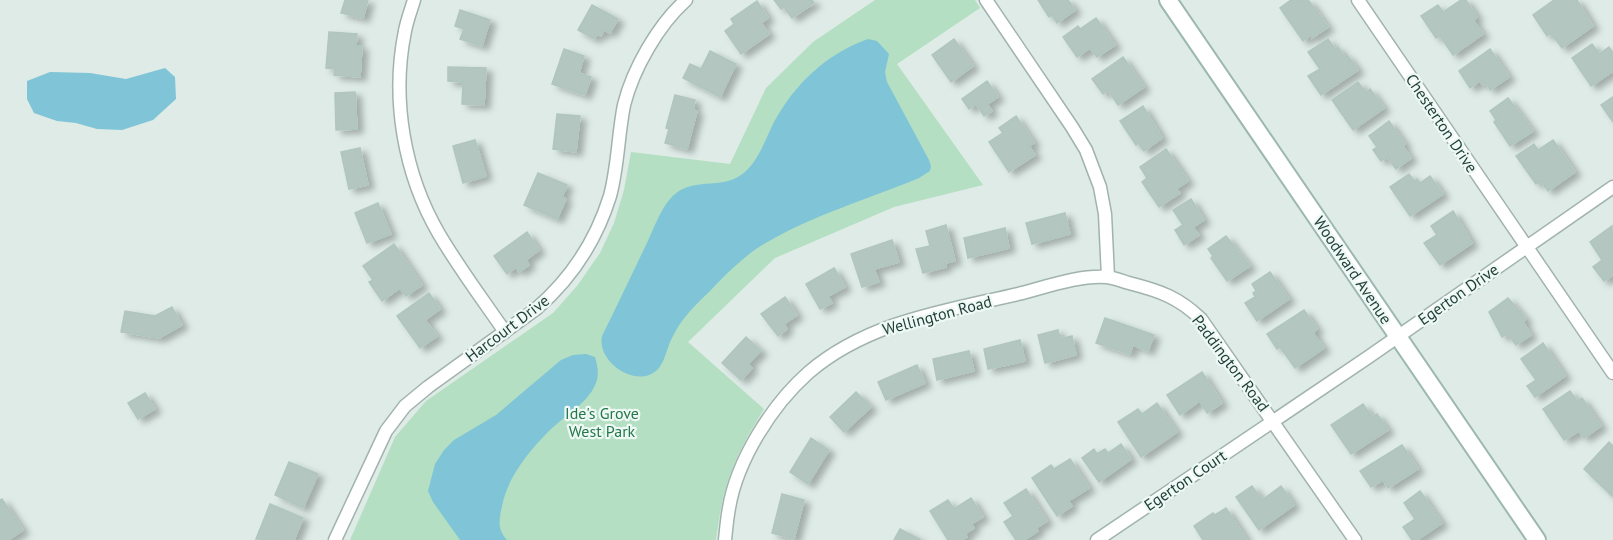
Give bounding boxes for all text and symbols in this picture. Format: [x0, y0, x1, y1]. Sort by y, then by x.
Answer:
street label: Chesterton Drive [1402, 70, 1482, 176]
street label: Woodward Avenue [1310, 212, 1396, 328]
street label: Egerton Drive [1414, 259, 1502, 329]
street label: Harcourt Drive [461, 290, 553, 366]
street label: Wellington Road [880, 291, 994, 339]
street label: Paddington Road [1188, 311, 1274, 415]
park label: Ide's Grove West Park [565, 403, 639, 441]
street label: Egerton Court [1140, 445, 1231, 515]

